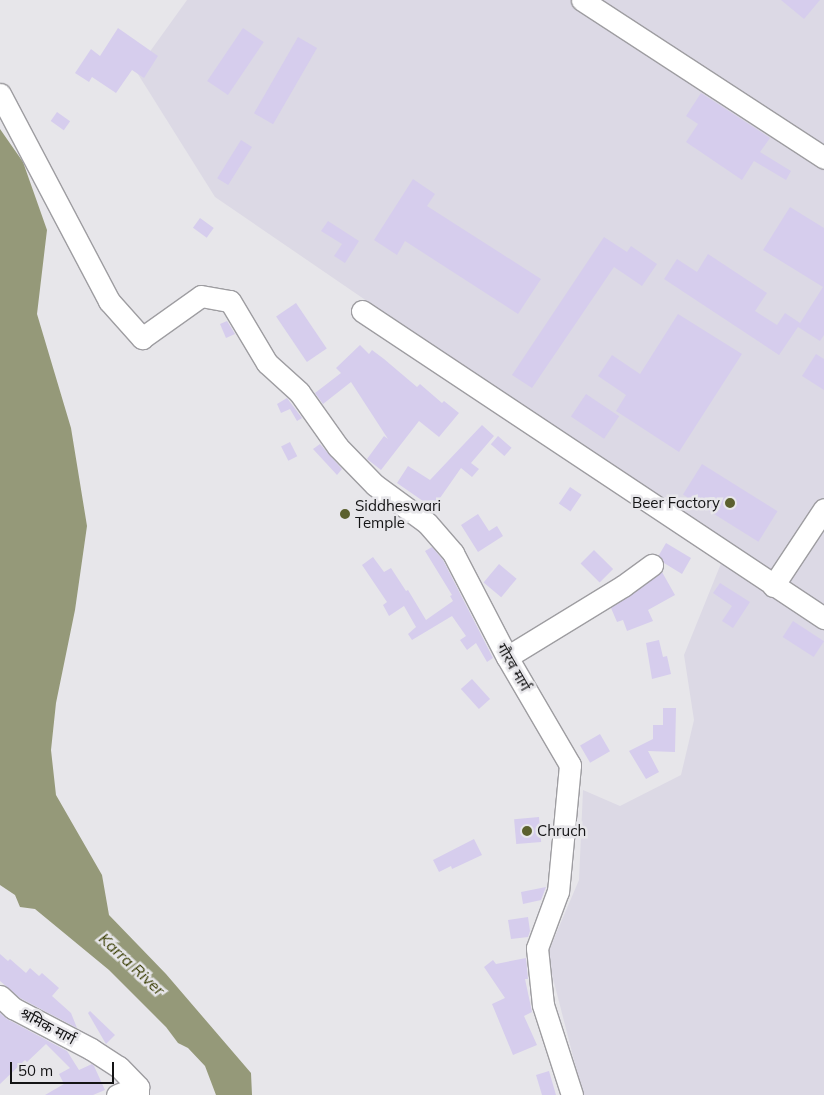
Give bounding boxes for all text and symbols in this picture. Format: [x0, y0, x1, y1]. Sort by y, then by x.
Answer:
place label: Beer Factory [632, 494, 720, 512]
place label: Siddheswari Temple [355, 496, 441, 531]
marker: Beer Factory [724, 497, 736, 509]
marker: Siddheswari Temple [339, 508, 351, 520]
street label: गौरव मार्ग [493, 640, 535, 694]
place label: Chruch [537, 822, 586, 840]
marker: Chruch [521, 825, 533, 837]
water label: Karra River [95, 929, 169, 999]
street label: श्रमिक मार्ग [17, 1004, 79, 1048]
scale bar [12, 1052, 116, 1084]
text: 50 m [18, 1061, 53, 1080]

